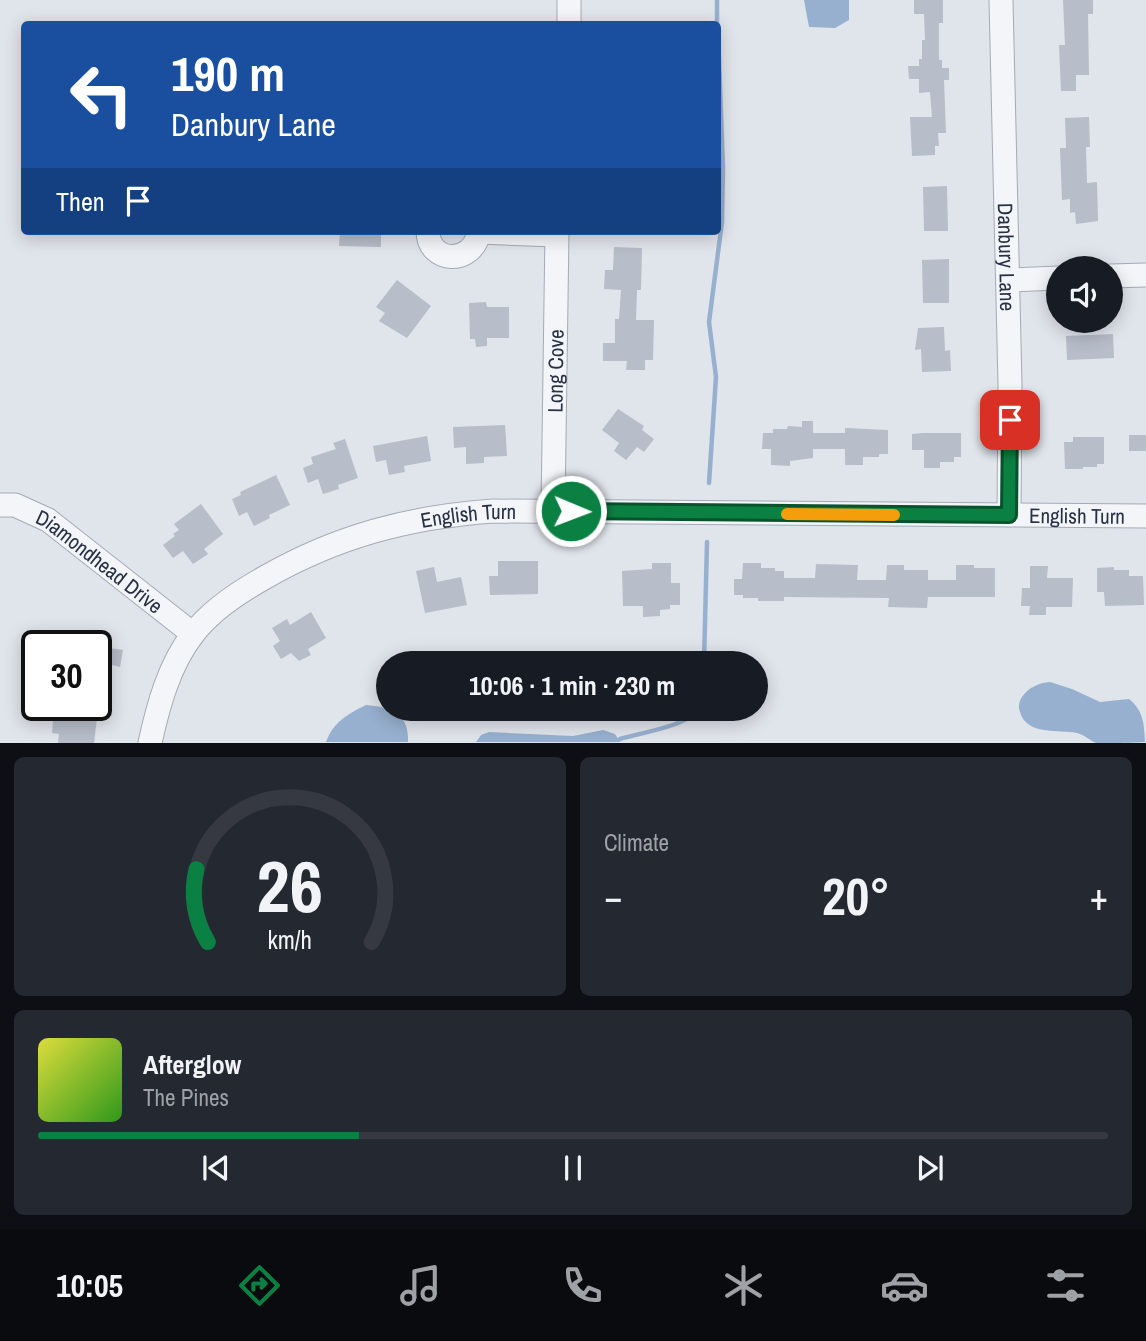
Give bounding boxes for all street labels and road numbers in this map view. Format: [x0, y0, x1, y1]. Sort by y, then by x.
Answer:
street label: Danbury Lane [991, 202, 1023, 311]
street label: Long Cove [540, 329, 570, 413]
street label: English Turn [418, 496, 516, 534]
street label: English Turn [1029, 501, 1125, 530]
street label: Diamondhead Drive [32, 502, 169, 620]

